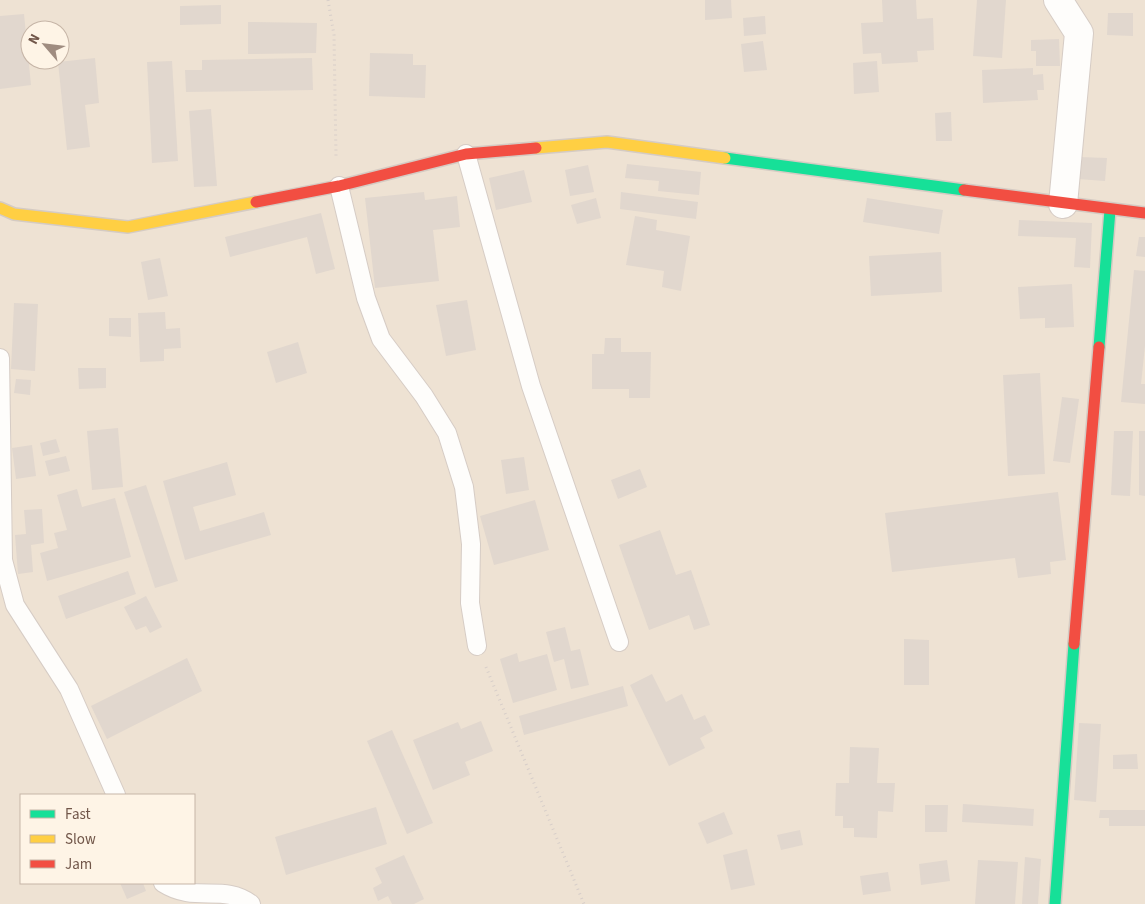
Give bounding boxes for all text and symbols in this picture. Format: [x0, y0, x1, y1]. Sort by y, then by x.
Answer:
north arrow [20, 20, 70, 70]
text: N [23, 31, 45, 48]
legend [20, 794, 195, 884]
text: Fast [65, 804, 91, 825]
text: Slow [65, 829, 96, 850]
text: Jam [65, 854, 92, 875]

